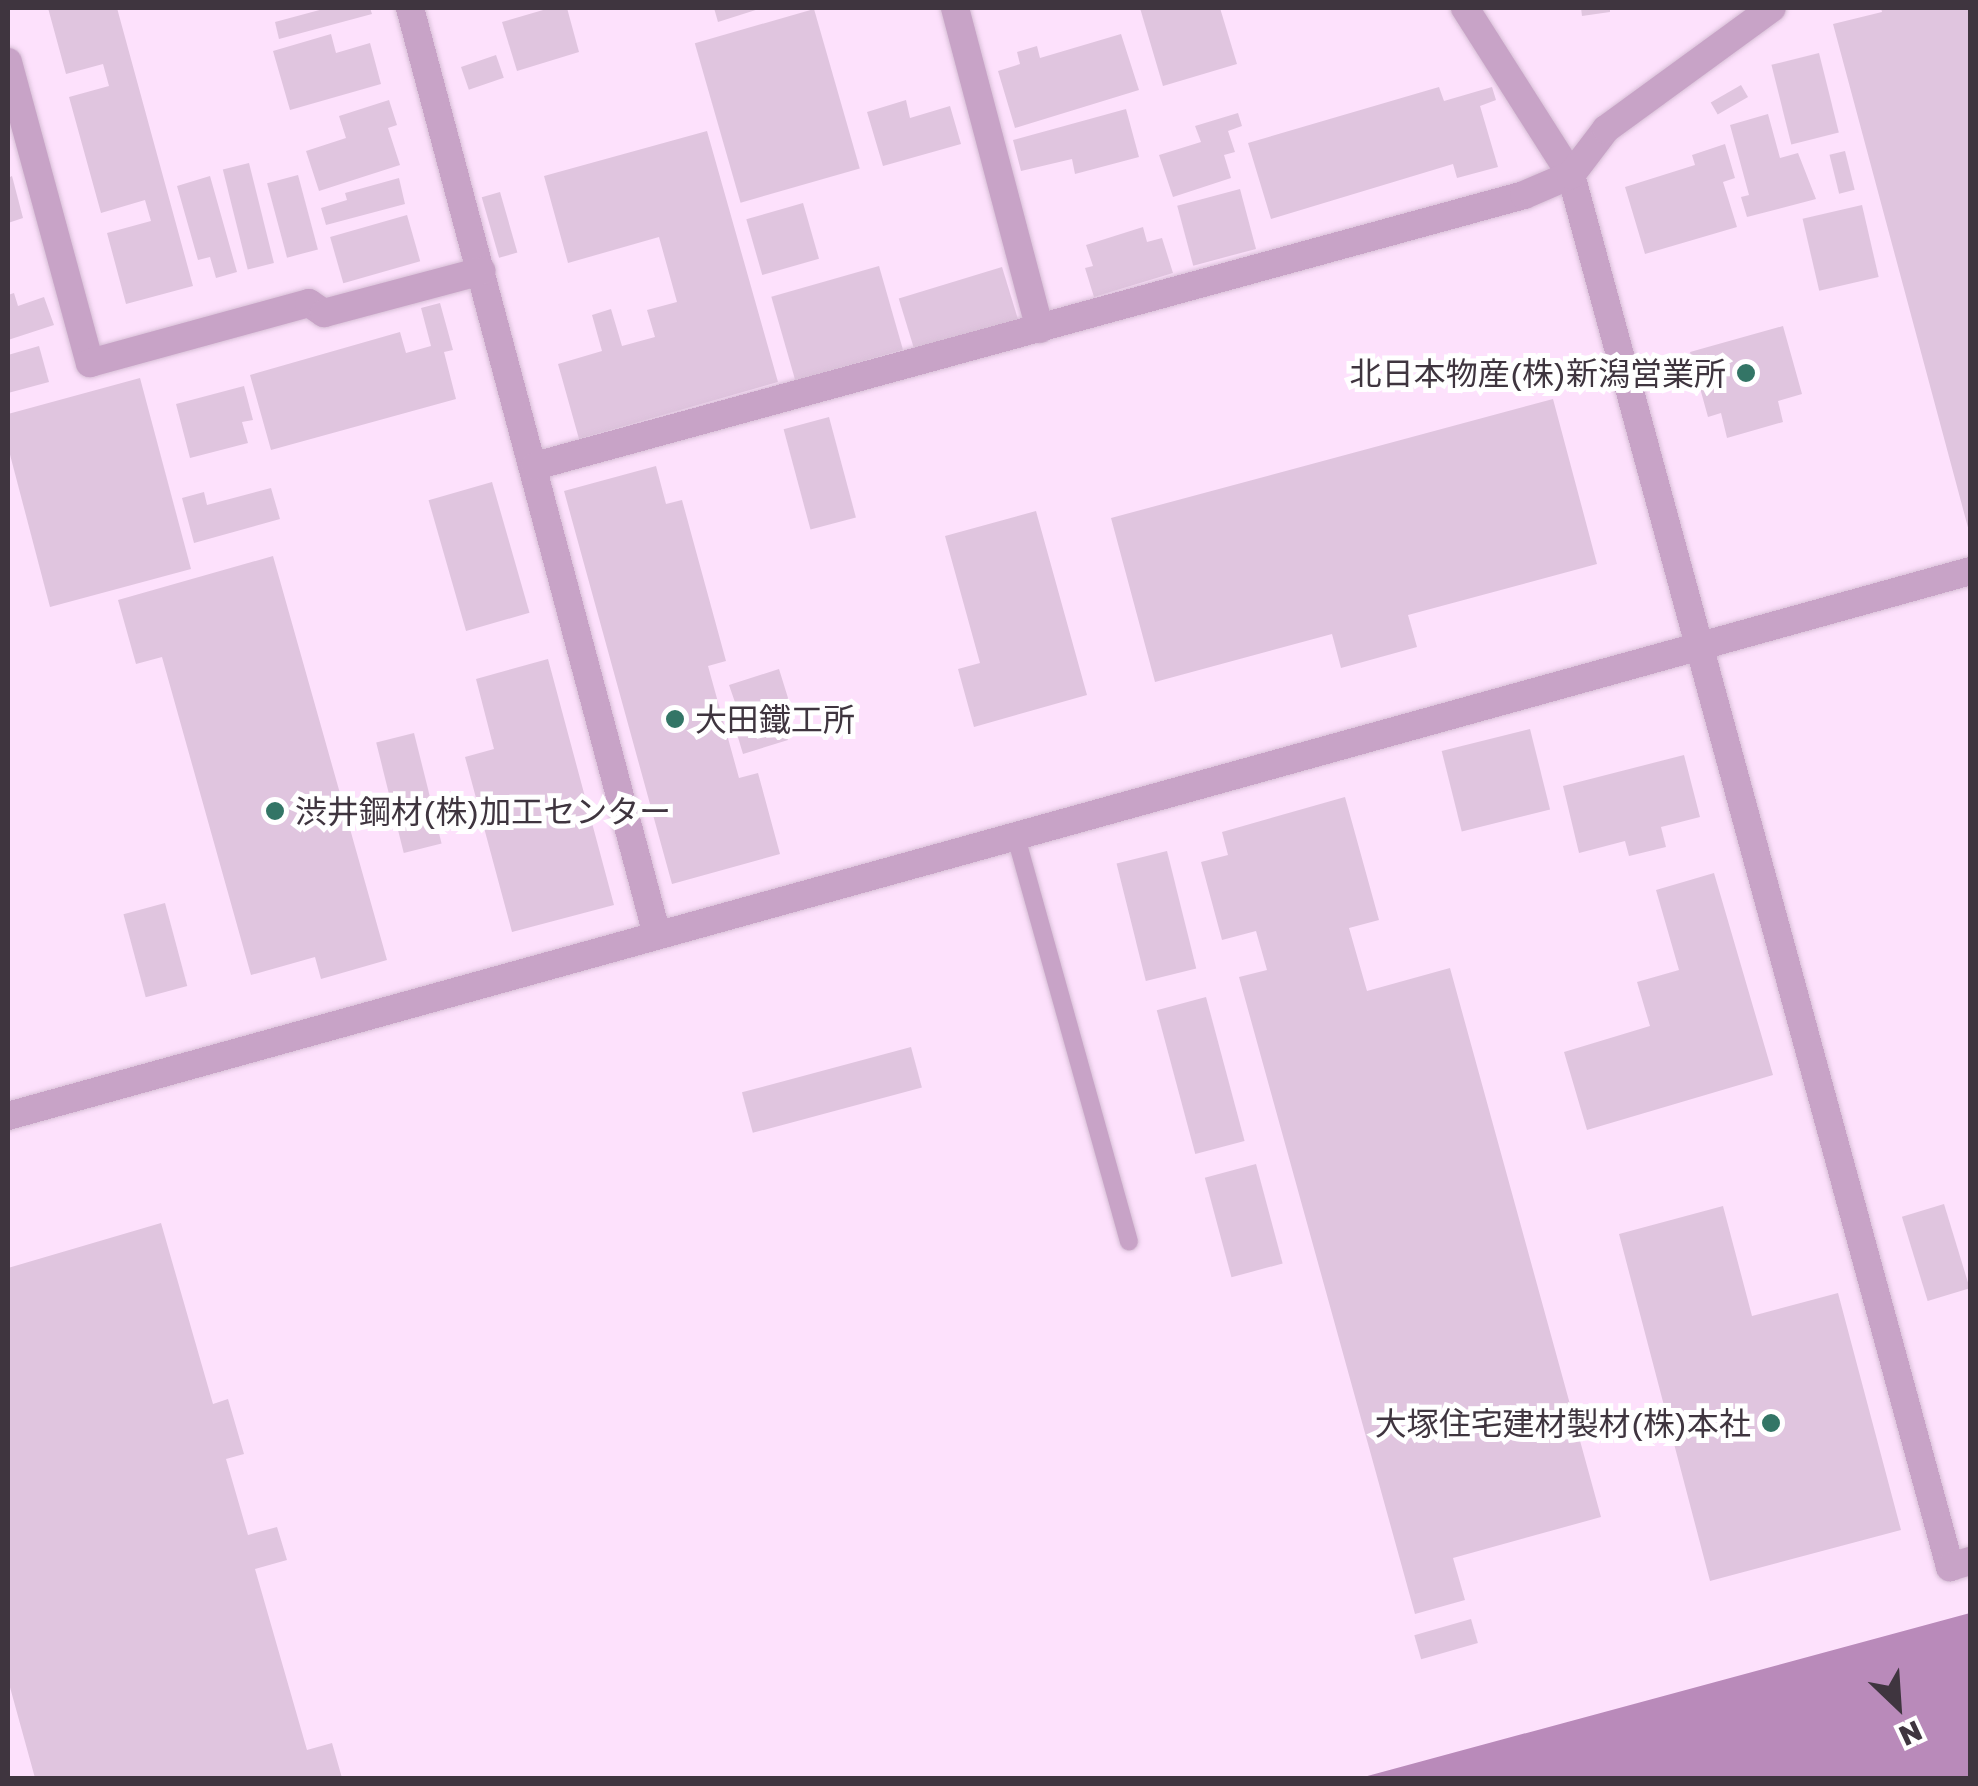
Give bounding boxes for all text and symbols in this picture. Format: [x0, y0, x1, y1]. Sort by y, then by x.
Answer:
place label: 北日本物産(株)新潟営業所 [1350, 354, 1726, 392]
marker: 北日本物産(株)新潟営業所 [1735, 362, 1757, 384]
place label: 大田鐵工所 [695, 700, 855, 738]
marker: 大田鐵工所 [664, 708, 686, 730]
place label: 渋井鋼材(株)加工センター [295, 792, 671, 830]
marker: 渋井鋼材(株)加工センター [264, 800, 286, 822]
place label: 大塚住宅建材製材(株)本社 [1375, 1404, 1751, 1442]
marker: 大塚住宅建材製材(株)本社 [1760, 1412, 1782, 1434]
north arrow [1848, 1656, 1948, 1756]
text: N [1894, 1714, 1928, 1753]

